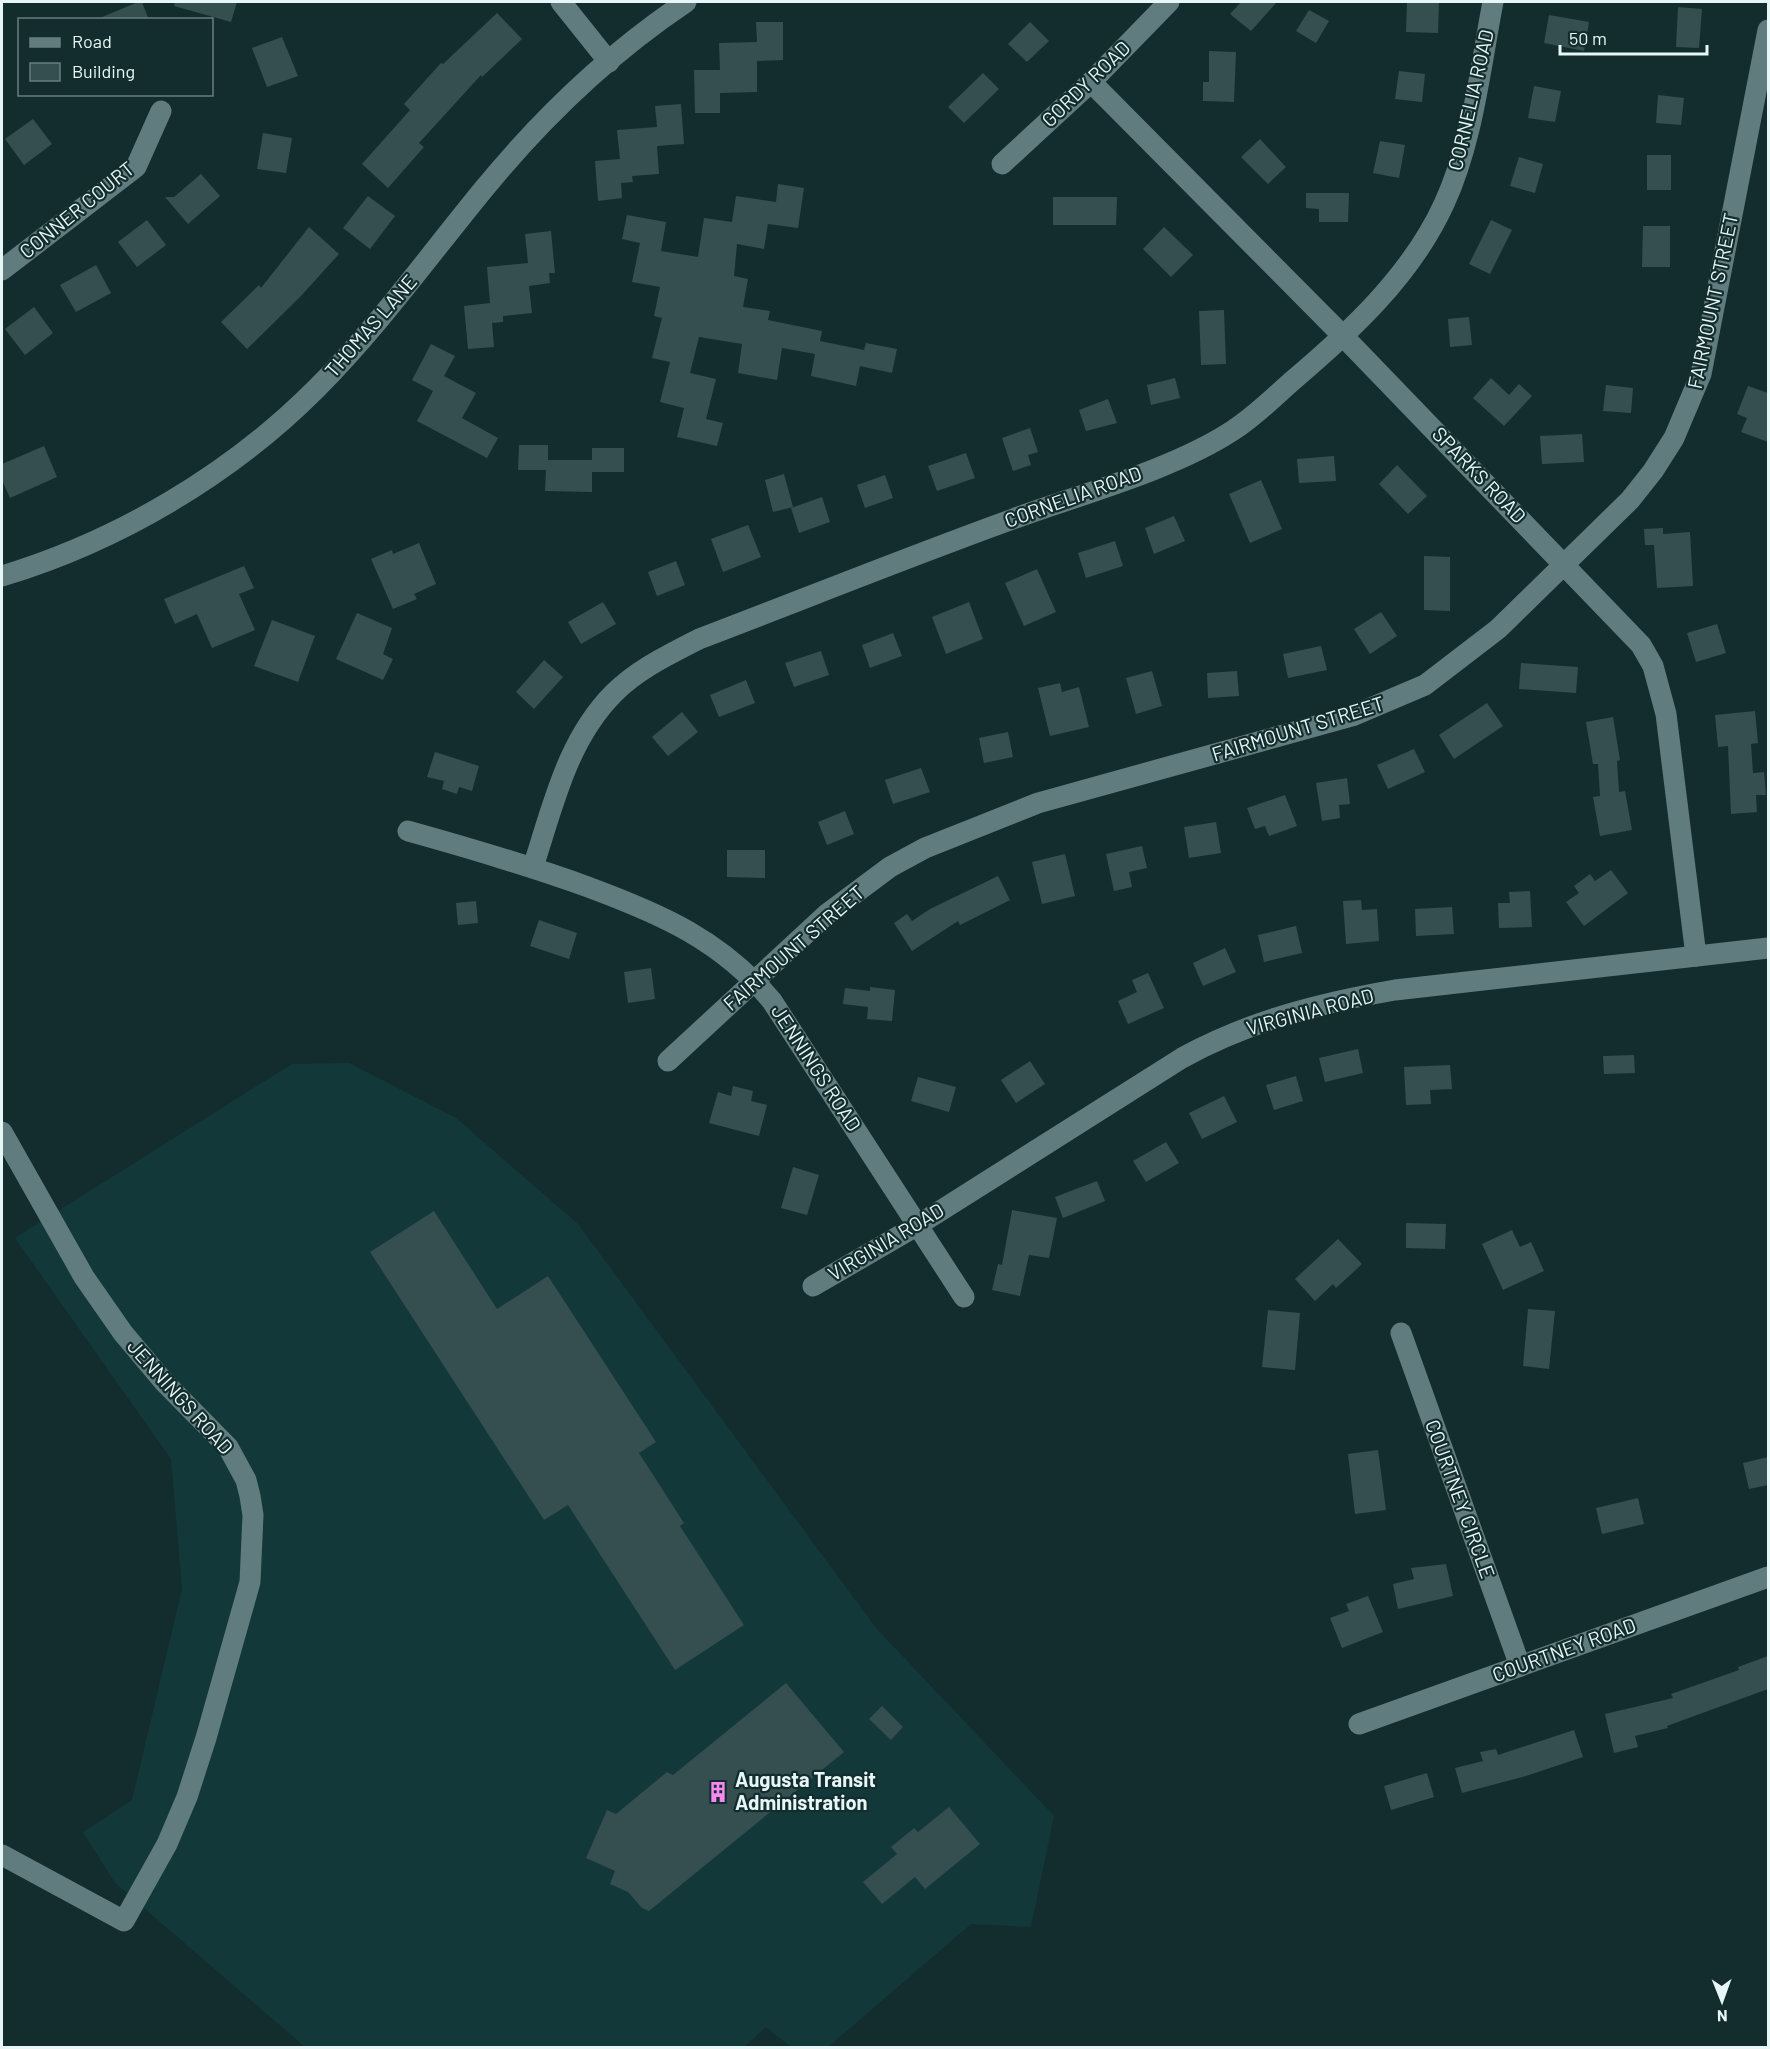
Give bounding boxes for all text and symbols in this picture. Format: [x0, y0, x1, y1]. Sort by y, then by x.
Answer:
legend [18, 18, 213, 96]
scale bar [1560, 18, 1707, 56]
street label: CORNELIA ROAD [1442, 27, 1498, 173]
text: 50 m [1569, 27, 1607, 49]
text: Road [72, 30, 112, 52]
street label: GORDY ROAD [1036, 35, 1134, 131]
text: Building [72, 60, 135, 82]
street label: CONNER COURT [14, 156, 139, 263]
street label: FAIRMOUNT STREET [1682, 211, 1742, 391]
street label: THOMAS LANE [319, 269, 421, 382]
street label: SPARKS ROAD [1428, 421, 1532, 527]
street label: CORNELIA ROAD [1001, 460, 1144, 532]
street label: FAIRMOUNT STREET [1209, 690, 1387, 766]
street label: FAIRMOUNT STREET [718, 879, 869, 1015]
street label: VIRGINIA ROAD [1244, 983, 1376, 1040]
street label: JENNINGS ROAD [767, 1000, 867, 1135]
street label: VIRGINIA ROAD [823, 1197, 948, 1285]
street label: JENNINGS ROAD [123, 1334, 239, 1459]
street label: COURTNEY CIRCLE [1421, 1416, 1501, 1581]
street label: COURTNEY ROAD [1489, 1612, 1639, 1686]
place label: Augusta Transit Administration [735, 1767, 876, 1814]
building icon: Augusta Transit Administration [706, 1780, 730, 1804]
north arrow [1692, 1971, 1752, 2031]
text: N [1717, 2007, 1728, 2026]

